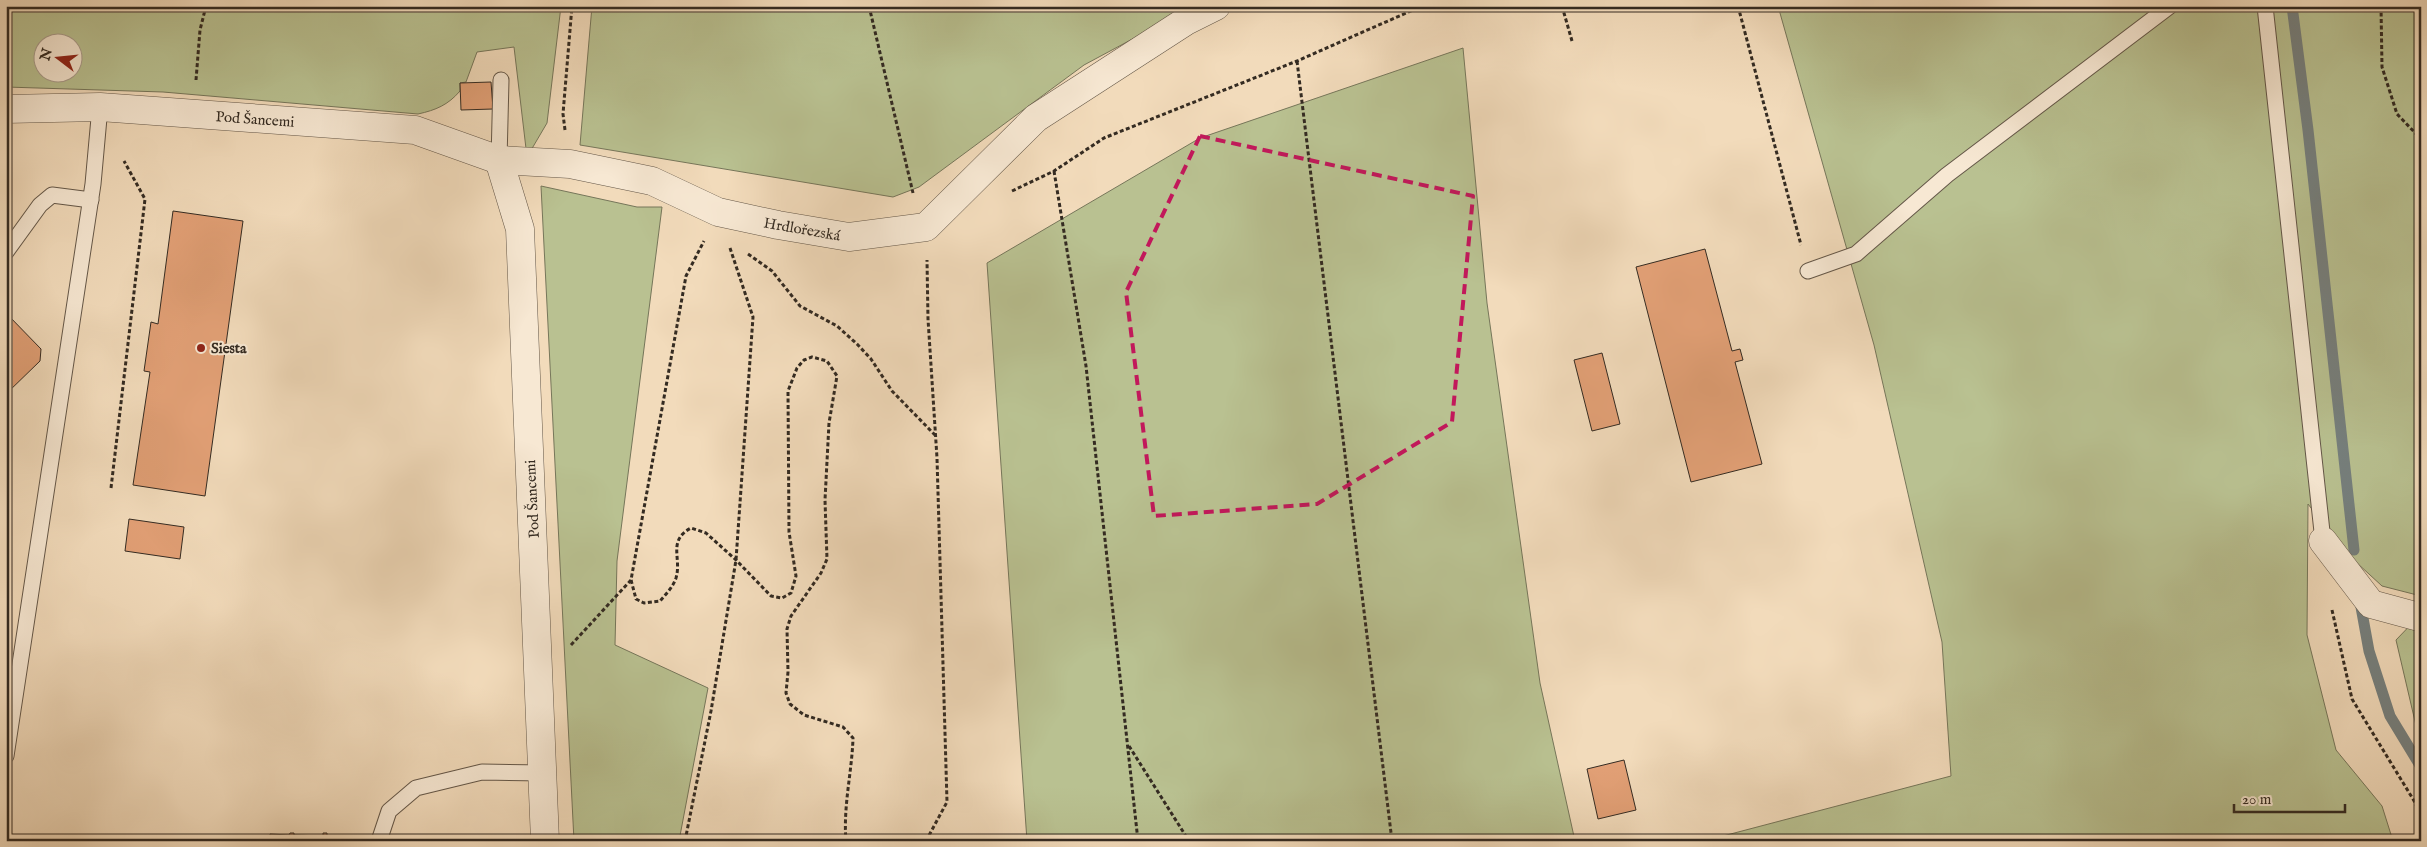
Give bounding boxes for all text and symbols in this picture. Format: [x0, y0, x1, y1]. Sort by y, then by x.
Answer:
north arrow [32, 32, 82, 82]
text: N [36, 46, 57, 64]
street label: Pod Šancemi [215, 107, 295, 132]
street label: Hrdlořezská [762, 213, 842, 246]
place label: Siesta [211, 339, 247, 358]
marker: Siesta [195, 342, 207, 354]
street label: Pod Šancemi [521, 459, 544, 539]
scale bar [2234, 782, 2346, 814]
text: 20 m [2242, 790, 2272, 809]

